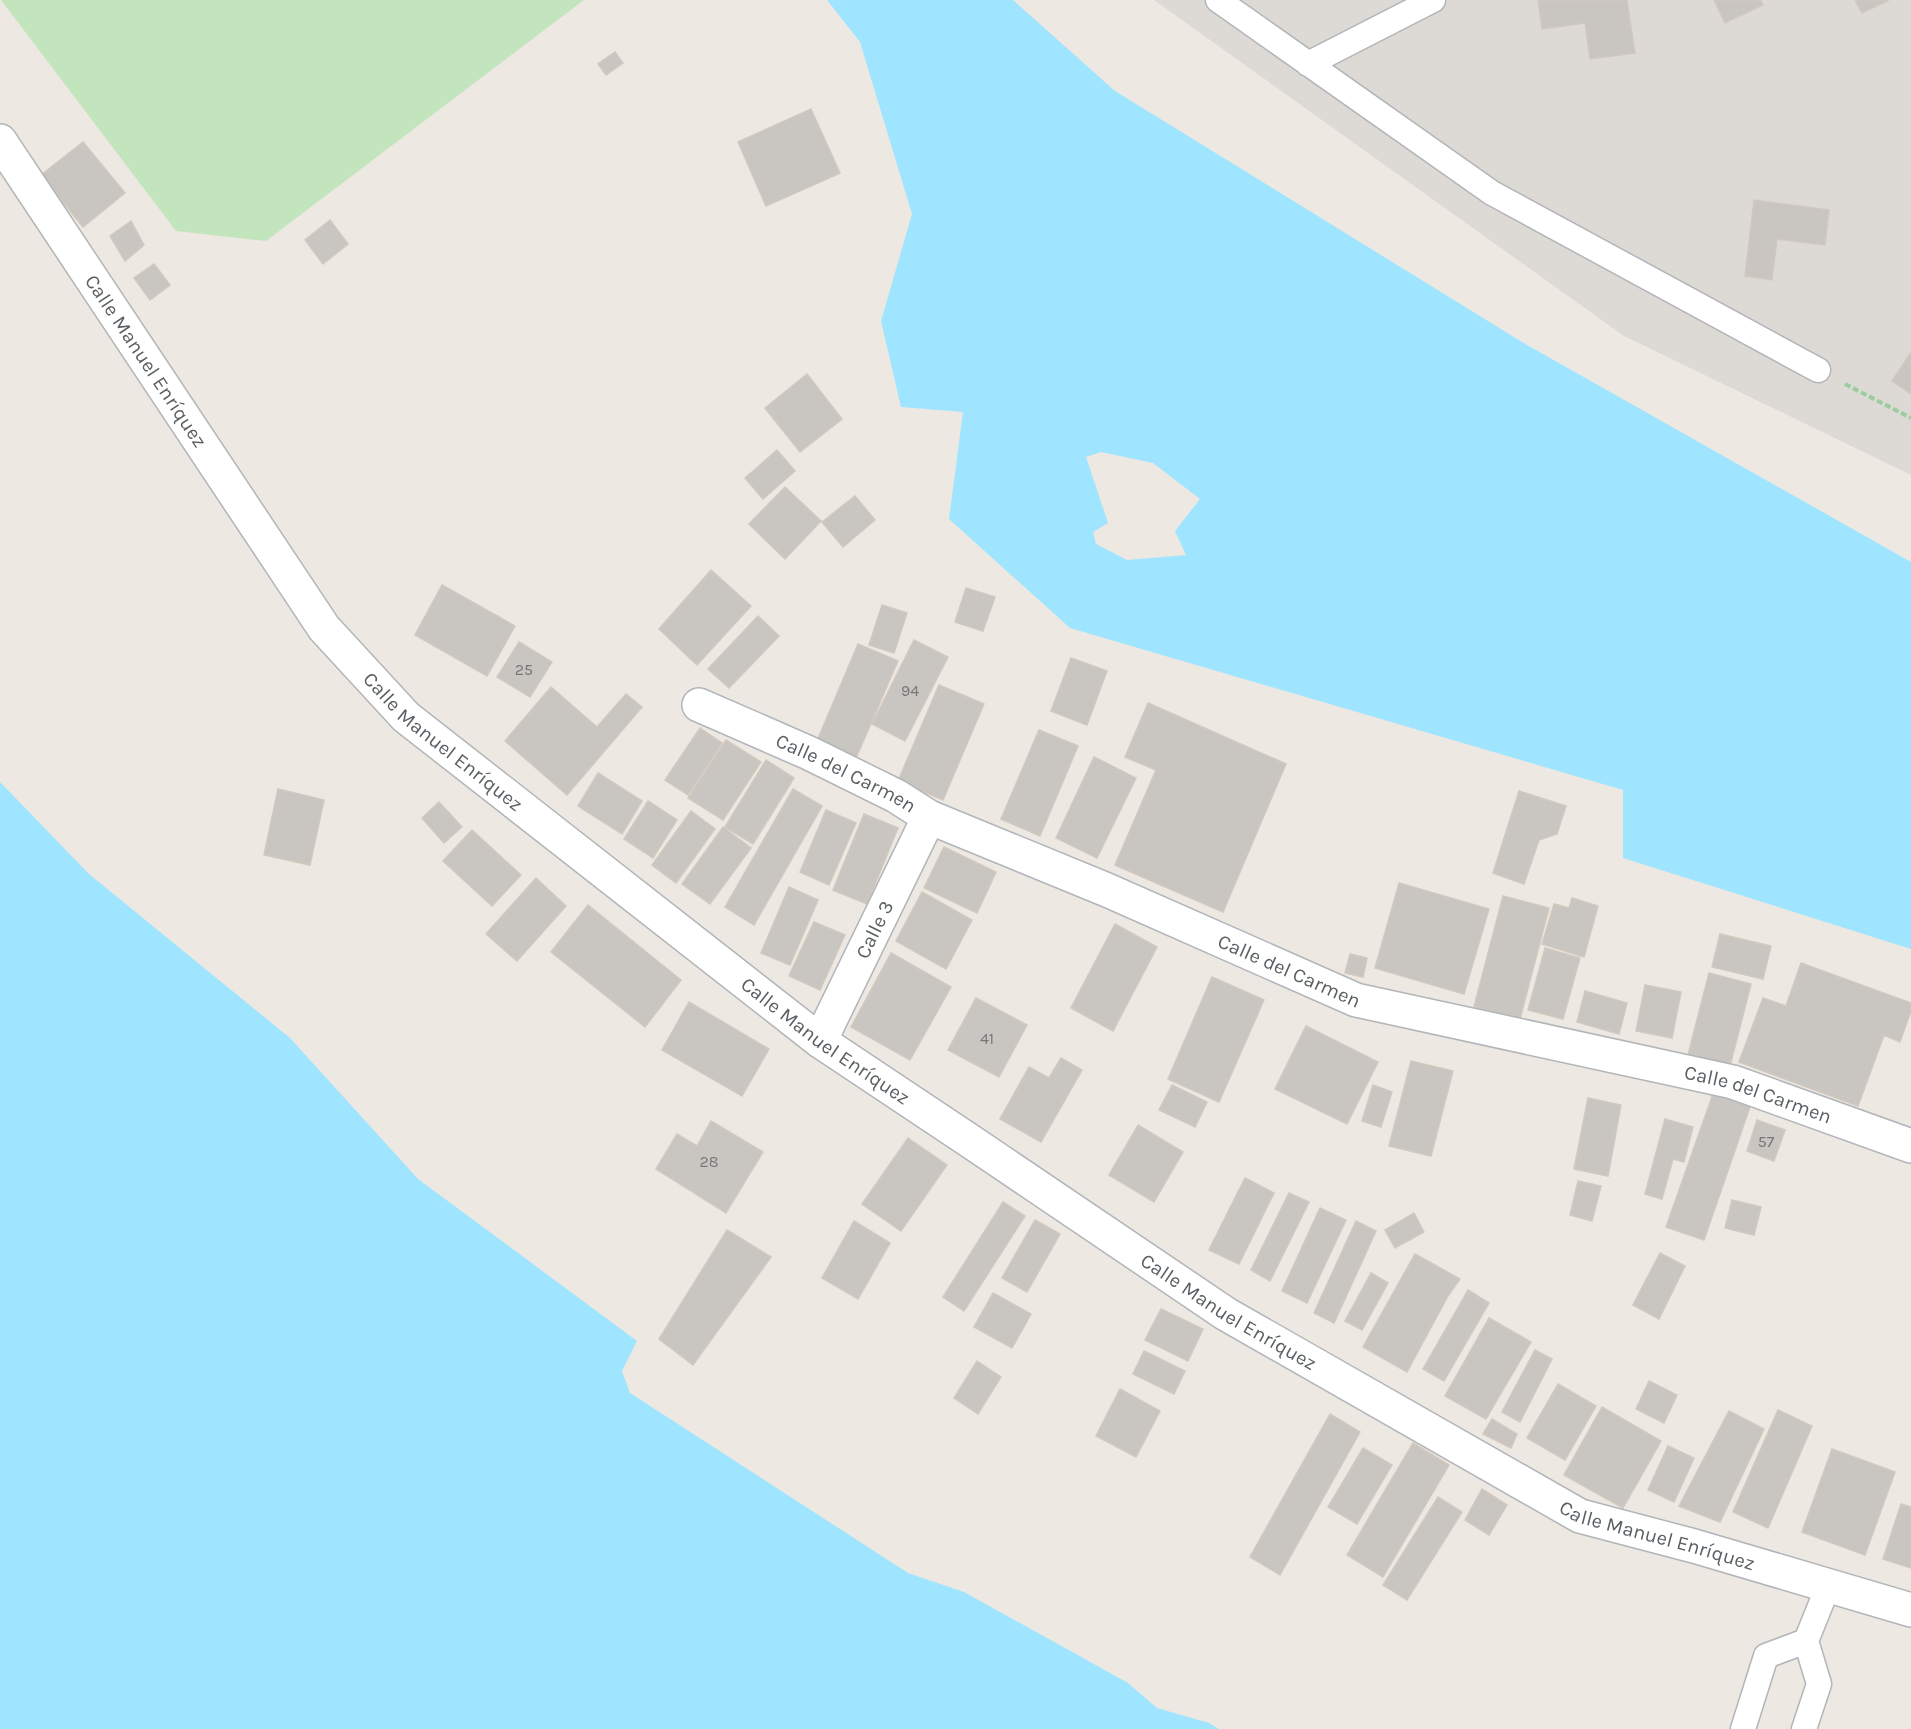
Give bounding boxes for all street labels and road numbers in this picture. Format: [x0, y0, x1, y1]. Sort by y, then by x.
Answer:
street label: Calle Manuel Enríquez [80, 270, 211, 452]
street label: Calle Manuel Enríquez [358, 667, 527, 816]
street label: Calle del Carmen [772, 729, 920, 818]
street label: Calle 3 [851, 897, 898, 962]
street label: Calle del Carmen [1214, 929, 1364, 1013]
street label: Calle Manuel Enríquez [736, 973, 914, 1110]
street label: Calle del Carmen [1682, 1061, 1835, 1129]
street label: Calle Manuel Enríquez [1136, 1249, 1320, 1375]
street label: Calle Manuel Enríquez [1555, 1496, 1757, 1575]

